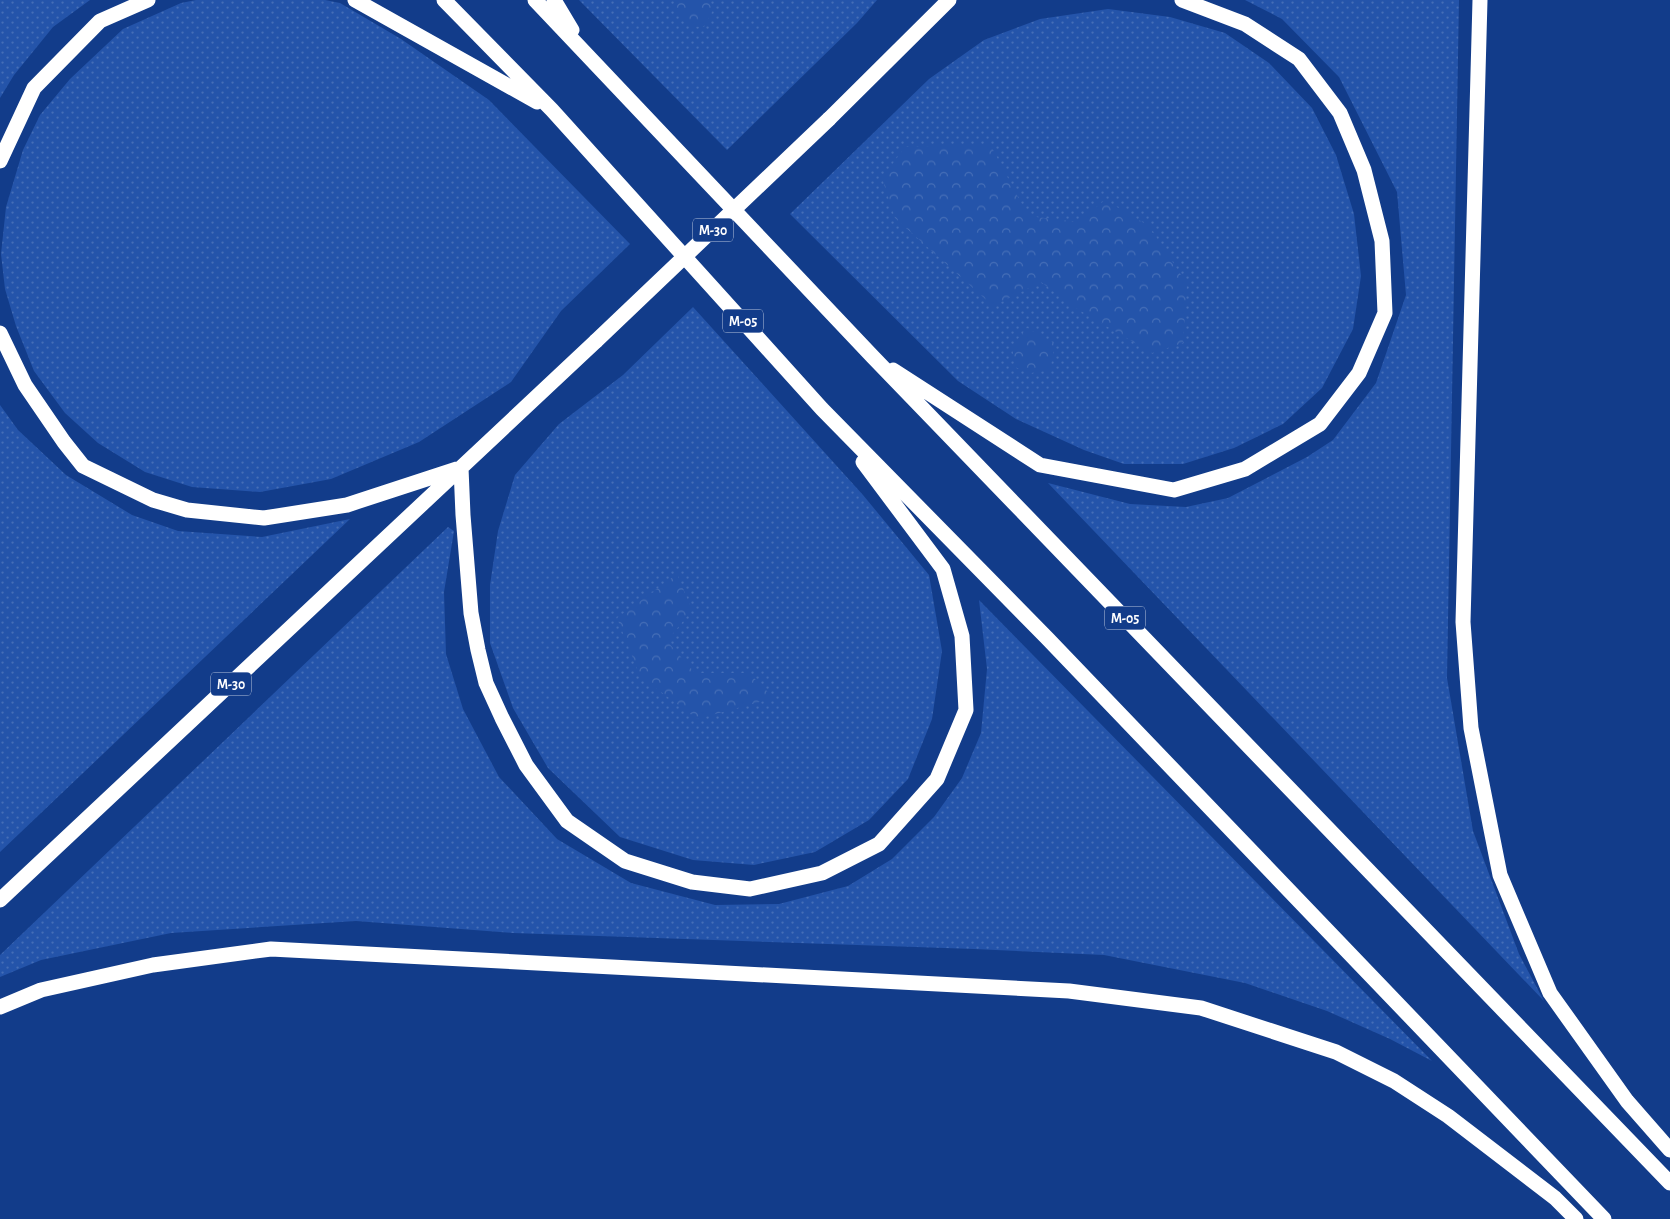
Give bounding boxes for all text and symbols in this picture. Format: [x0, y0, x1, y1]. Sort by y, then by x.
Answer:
road number: М-30 [693, 218, 733, 242]
road number: М-05 [723, 310, 763, 332]
road number: М-05 [1105, 606, 1145, 630]
road number: М-30 [211, 672, 251, 696]

